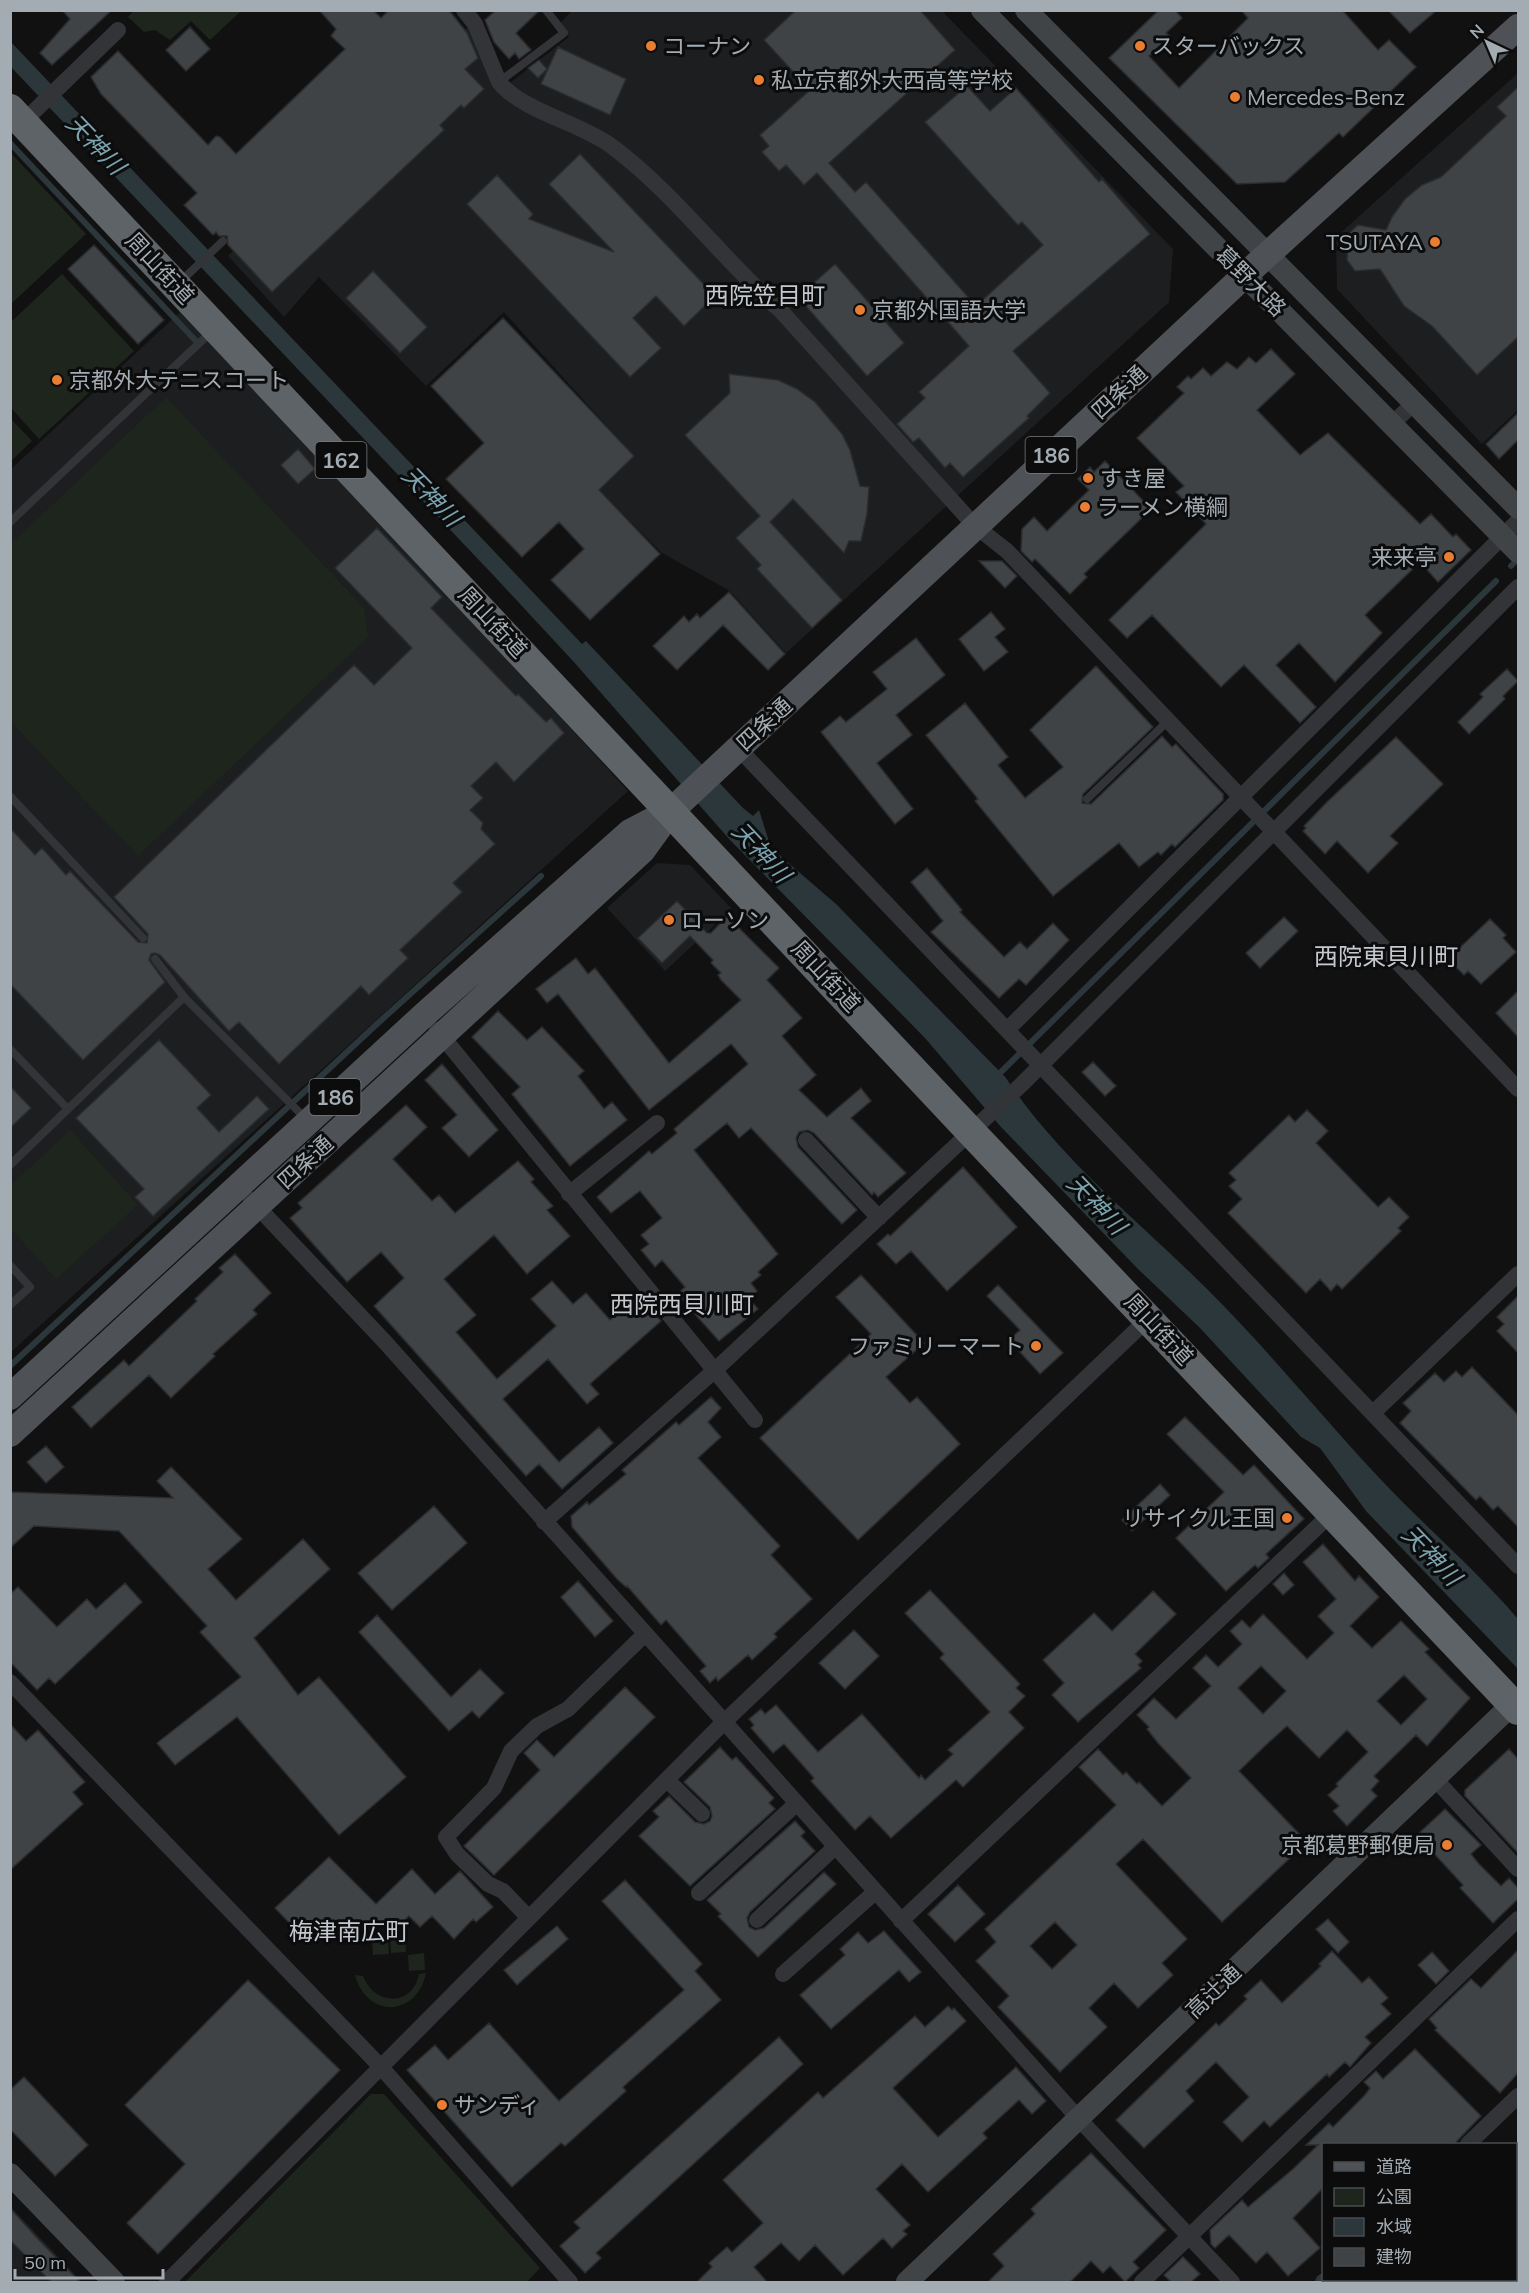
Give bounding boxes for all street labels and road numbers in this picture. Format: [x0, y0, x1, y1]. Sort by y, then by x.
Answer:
street label: 周山街道 [120, 226, 200, 310]
street label: 葛野大路 [1210, 240, 1292, 322]
street label: 四条通 [1085, 359, 1153, 425]
road number: 186 [1026, 437, 1076, 473]
road number: 162 [316, 442, 366, 478]
street label: 周山街道 [453, 580, 533, 664]
street label: 四条通 [730, 691, 798, 757]
street label: 周山街道 [786, 934, 866, 1018]
road number: 186 [310, 1079, 360, 1115]
street label: 四条通 [271, 1129, 339, 1195]
street label: 周山街道 [1119, 1287, 1199, 1371]
street label: 高辻通 [1180, 1958, 1246, 2024]

